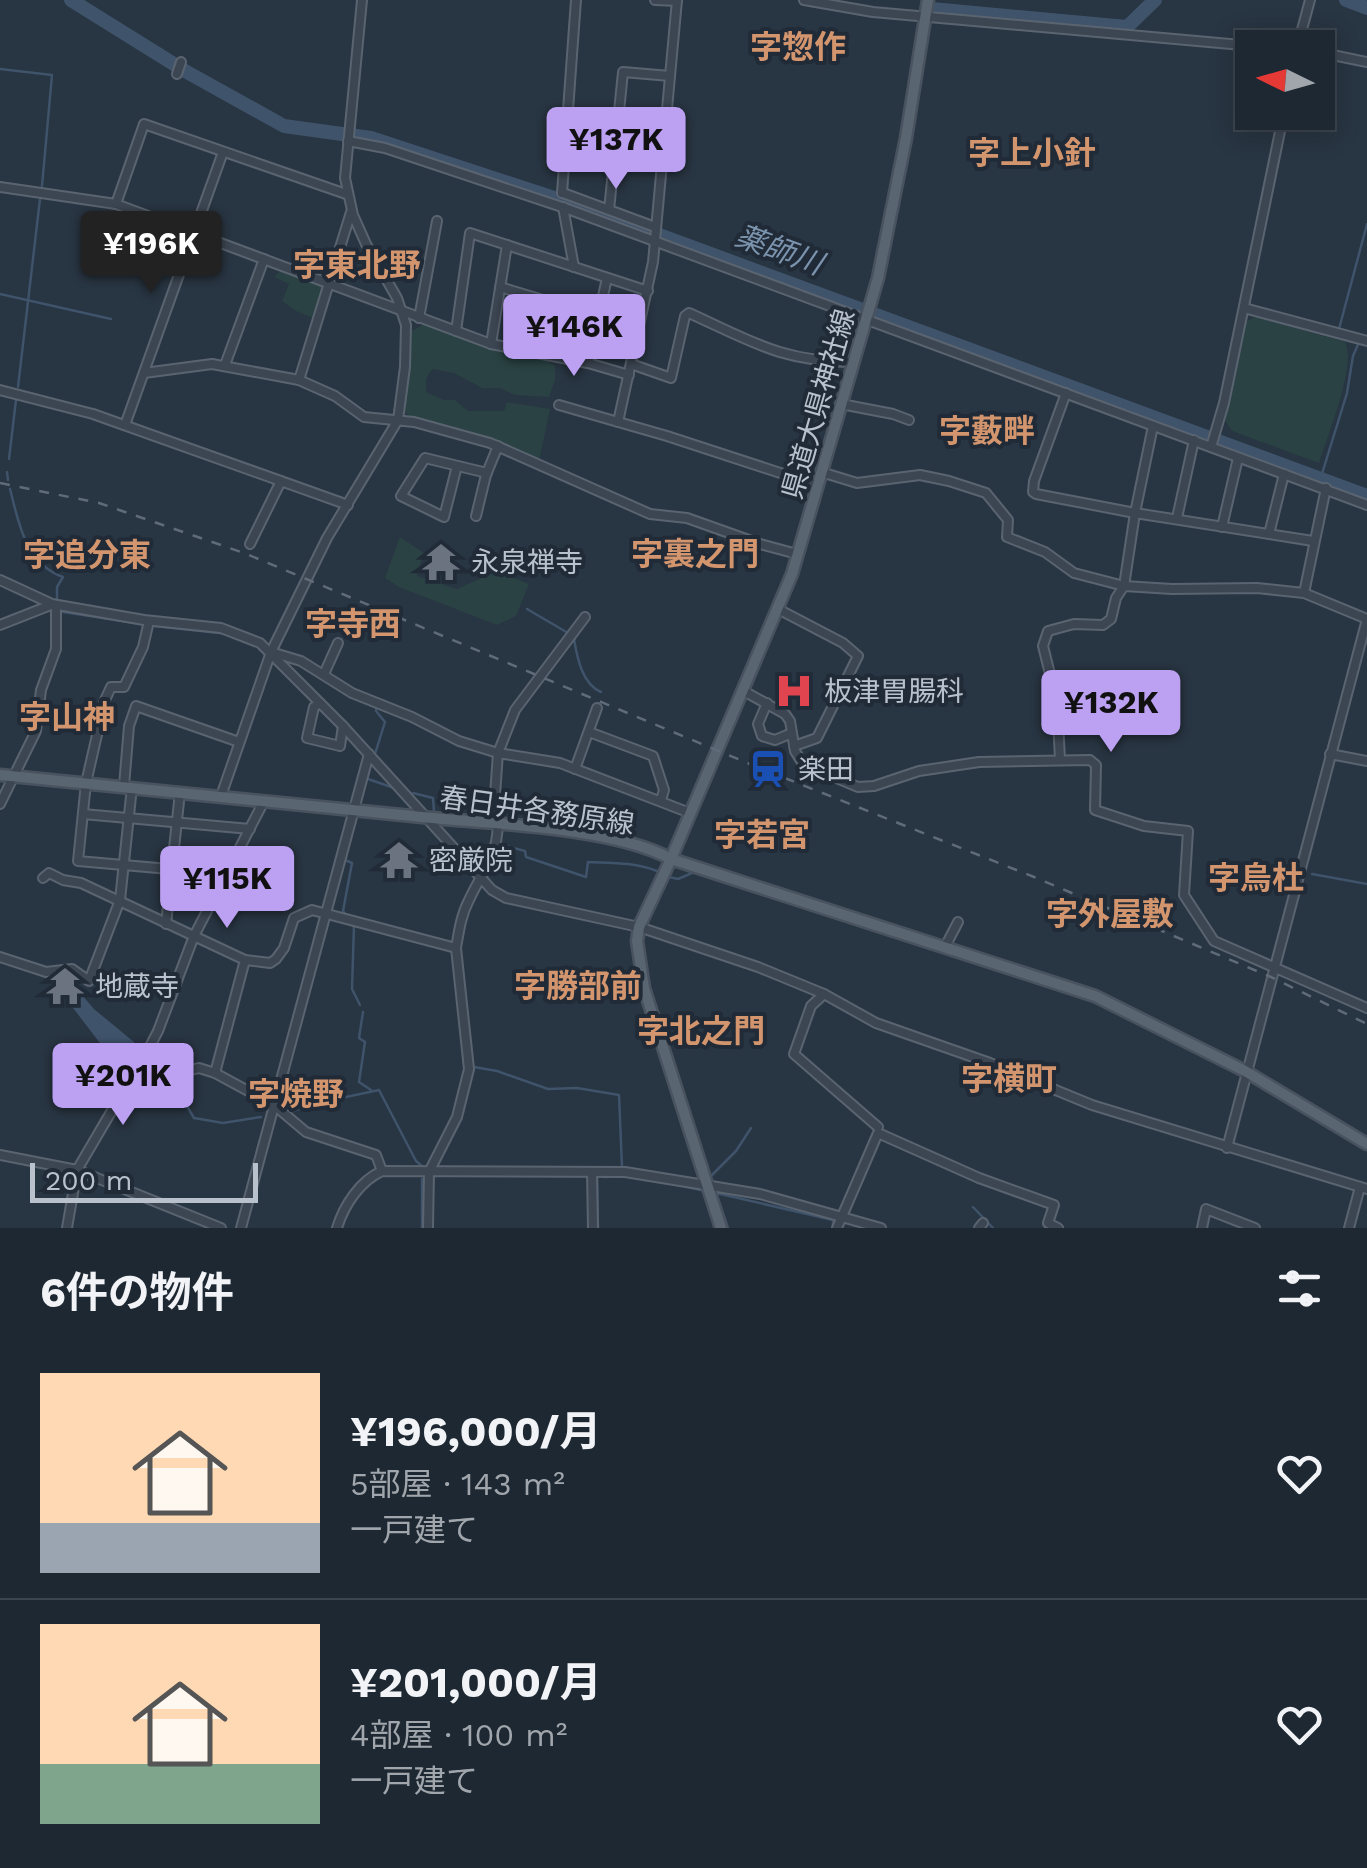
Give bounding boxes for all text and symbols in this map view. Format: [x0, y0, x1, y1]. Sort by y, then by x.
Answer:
district label: 字惣作 [750, 28, 846, 66]
north arrow [1235, 30, 1335, 130]
map controls [1235, 30, 1335, 130]
pin: ¥137K [546, 107, 686, 192]
text: ¥137K [569, 120, 663, 158]
district label: 字上小針 [968, 134, 1096, 172]
pin: ¥196K [81, 211, 221, 296]
water label: 薬師川 [731, 218, 830, 282]
text: ¥196K [103, 224, 199, 262]
district label: 字東北野 [293, 246, 421, 284]
pin: ¥146K [504, 294, 644, 379]
street label: 県道大県神社線 [776, 305, 861, 503]
text: ¥146K [525, 307, 623, 345]
district label: 字藪畔 [939, 412, 1035, 450]
district label: 字裏之門 [631, 535, 759, 573]
district label: 字追分東 [23, 536, 151, 574]
temple icon: 永泉禅寺 [420, 541, 462, 583]
place label: 永泉禅寺 [471, 546, 583, 579]
district label: 字寺西 [305, 605, 401, 643]
hospital icon: 板津胃腸科 [773, 670, 815, 712]
pin: ¥132K [1041, 670, 1181, 755]
place label: 板津胃腸科 [824, 675, 964, 708]
text: ¥132K [1063, 683, 1159, 721]
district label: 字山神 [19, 698, 115, 736]
station icon: 楽田 [747, 748, 789, 790]
place label: 楽田 [798, 753, 854, 786]
street label: 春日井各務原線 [438, 781, 636, 840]
district label: 字若宮 [714, 816, 810, 854]
temple icon: 密厳院 [378, 839, 420, 881]
place label: 密厳院 [429, 844, 513, 877]
pin: ¥115K [157, 846, 297, 931]
text: ¥115K [182, 859, 272, 897]
district label: 字烏杜 [1208, 859, 1304, 897]
district label: 字外屋敷 [1046, 895, 1174, 933]
temple icon: 地蔵寺 [44, 965, 86, 1007]
district label: 字勝部前 [514, 967, 642, 1005]
place label: 地蔵寺 [95, 970, 179, 1003]
district label: 字北之門 [637, 1012, 765, 1050]
pin: ¥201K [53, 1043, 193, 1128]
text: ¥201K [75, 1056, 171, 1094]
district label: 字横町 [961, 1060, 1057, 1098]
district label: 字焼野 [248, 1075, 344, 1113]
scale bar [30, 1158, 258, 1202]
text: 200 m [45, 1164, 132, 1197]
icon: filters [1272, 1261, 1327, 1316]
text: 6件の物件 [40, 1268, 234, 1317]
text: ¥196,000/月 [350, 1407, 601, 1456]
icon: home [120, 1413, 240, 1533]
icon: heart [1272, 1446, 1327, 1501]
text: 5部屋 · 143 m² [350, 1465, 565, 1503]
text: 一戸建て [350, 1511, 478, 1549]
text: ¥201,000/月 [350, 1658, 602, 1707]
icon: home [120, 1664, 240, 1784]
icon: heart [1272, 1697, 1327, 1752]
text: 4部屋 · 100 m² [350, 1716, 567, 1754]
text: 一戸建て [350, 1762, 478, 1800]

